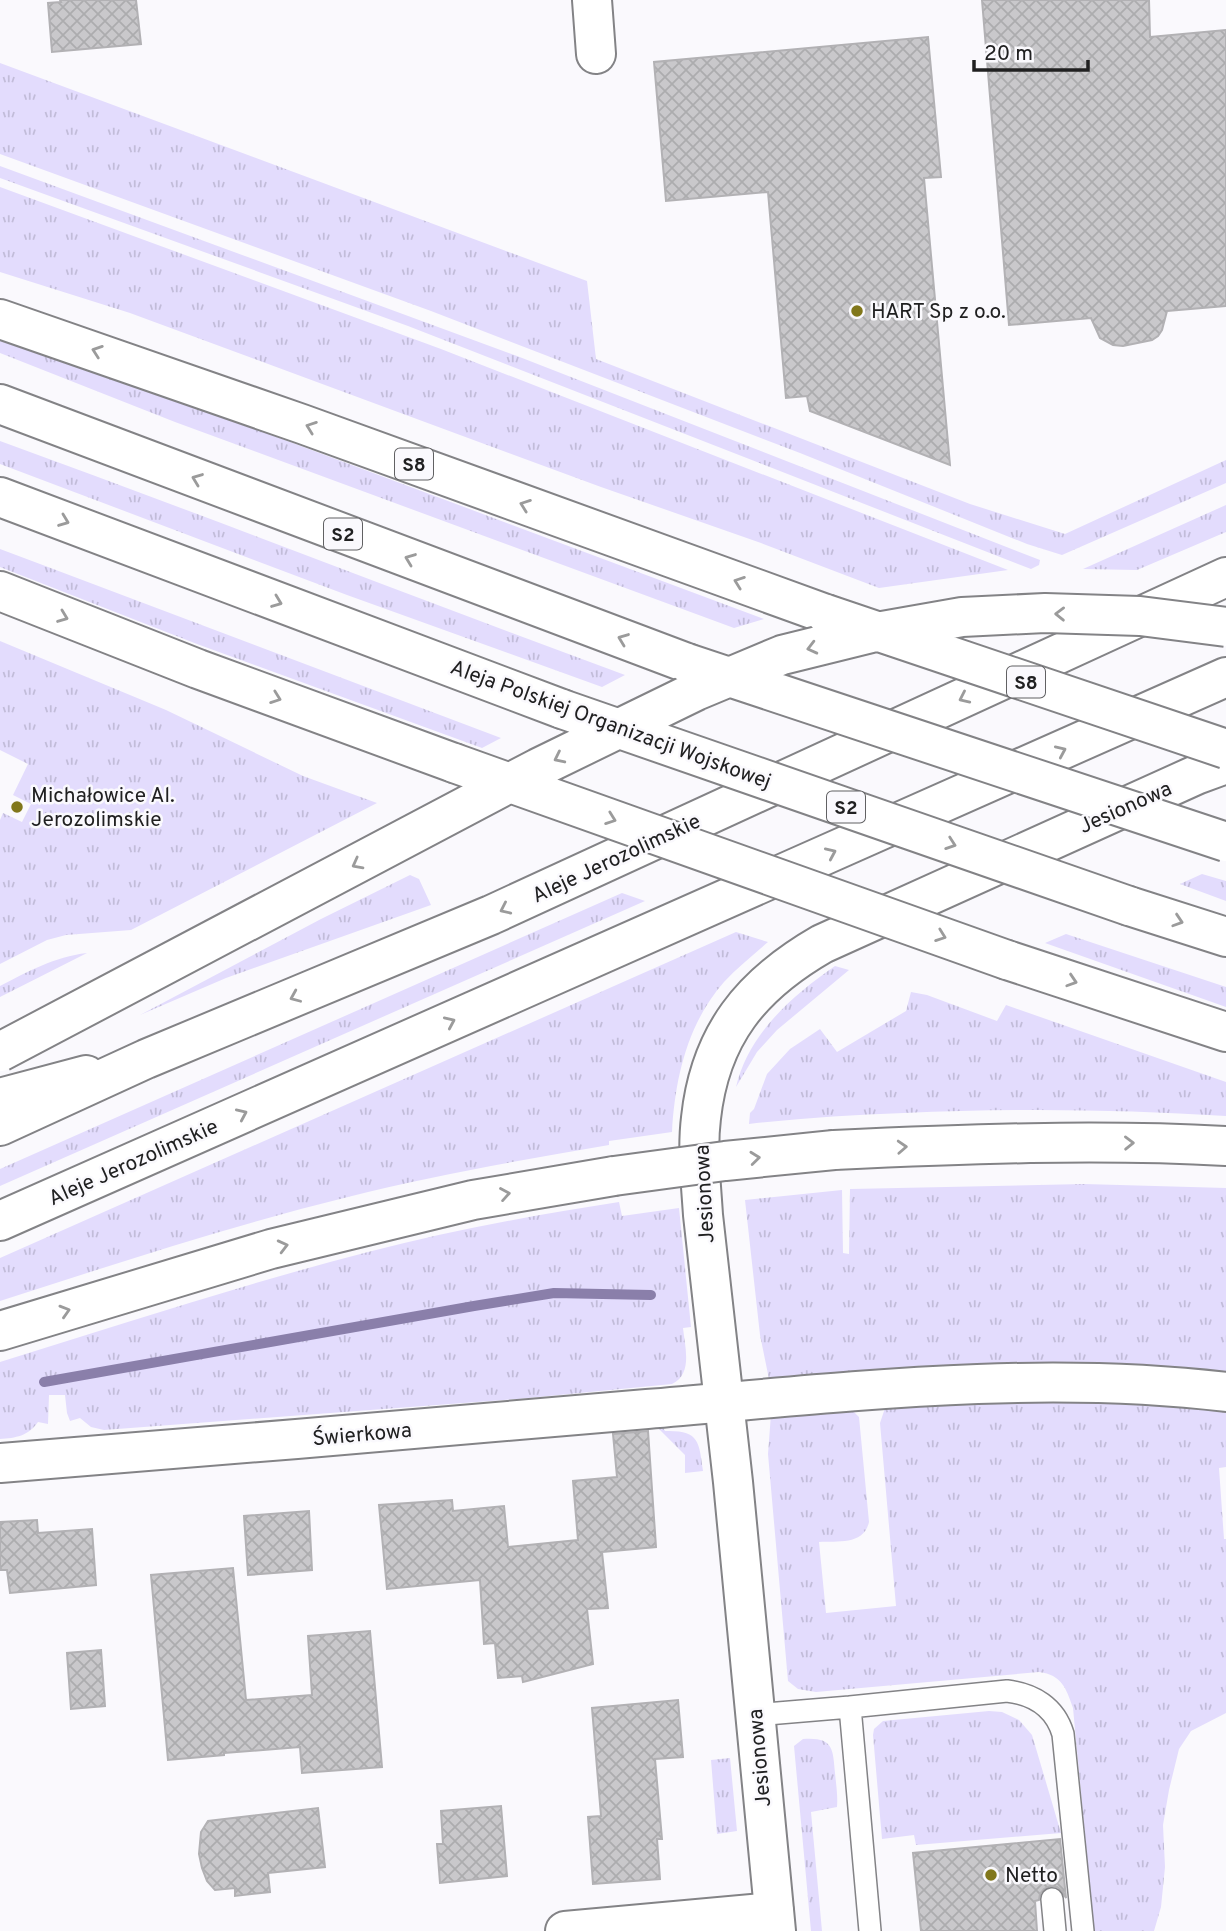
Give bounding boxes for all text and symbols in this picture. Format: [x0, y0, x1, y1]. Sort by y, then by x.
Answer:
scale bar [974, 28, 1088, 72]
text: 20 m [984, 41, 1033, 68]
place label: HART Sp z o.o. [871, 299, 1006, 326]
marker: HART Sp z o.o. [849, 303, 865, 319]
one-way arrow [91, 345, 103, 359]
one-way arrow [306, 421, 318, 435]
road number: S8 [395, 449, 433, 480]
one-way arrow [192, 473, 204, 487]
one-way arrow [520, 499, 532, 513]
one-way arrow [57, 513, 69, 527]
road number: S2 [324, 519, 362, 550]
one-way arrow [405, 553, 417, 567]
one-way arrow [733, 576, 745, 590]
one-way arrow [270, 593, 282, 607]
one-way arrow [1055, 606, 1066, 621]
one-way arrow [57, 608, 69, 622]
one-way arrow [617, 633, 630, 647]
one-way arrow [806, 640, 818, 654]
street label: Aleja Polskiej Organizacji Wojskowej [446, 655, 775, 796]
road number: S8 [1007, 666, 1045, 698]
one-way arrow [269, 690, 281, 704]
one-way arrow [958, 690, 971, 704]
one-way arrow [1054, 745, 1066, 759]
one-way arrow [554, 749, 566, 763]
street label: Jesionowa [1075, 776, 1176, 841]
place label: Michałowice Al. Jerozolimskie [31, 783, 175, 834]
road number: S2 [827, 792, 865, 822]
marker: Michałowice Al. Jerozolimskie [9, 799, 25, 815]
street label: Aleje Jerozolimskie [528, 808, 705, 910]
one-way arrow [604, 811, 616, 825]
one-way arrow [944, 836, 956, 850]
one-way arrow [823, 847, 836, 861]
one-way arrow [352, 856, 365, 869]
one-way arrow [500, 901, 512, 915]
one-way arrow [1171, 913, 1183, 928]
one-way arrow [934, 928, 946, 942]
one-way arrow [1066, 973, 1078, 988]
one-way arrow [290, 989, 303, 1003]
one-way arrow [442, 1016, 455, 1030]
one-way arrow [234, 1108, 247, 1122]
street label: Aleje Jerozolimskie [44, 1114, 223, 1213]
one-way arrow [1125, 1135, 1135, 1151]
one-way arrow [897, 1140, 908, 1155]
street label: Jesionowa [689, 1144, 722, 1244]
one-way arrow [750, 1151, 761, 1166]
one-way arrow [499, 1188, 511, 1203]
one-way arrow [277, 1240, 289, 1254]
one-way arrow [59, 1305, 71, 1320]
street label: Świerkowa [311, 1417, 413, 1453]
street label: Jesionowa [743, 1707, 778, 1808]
place label: Netto [1005, 1863, 1058, 1890]
marker: Netto [983, 1867, 999, 1883]

